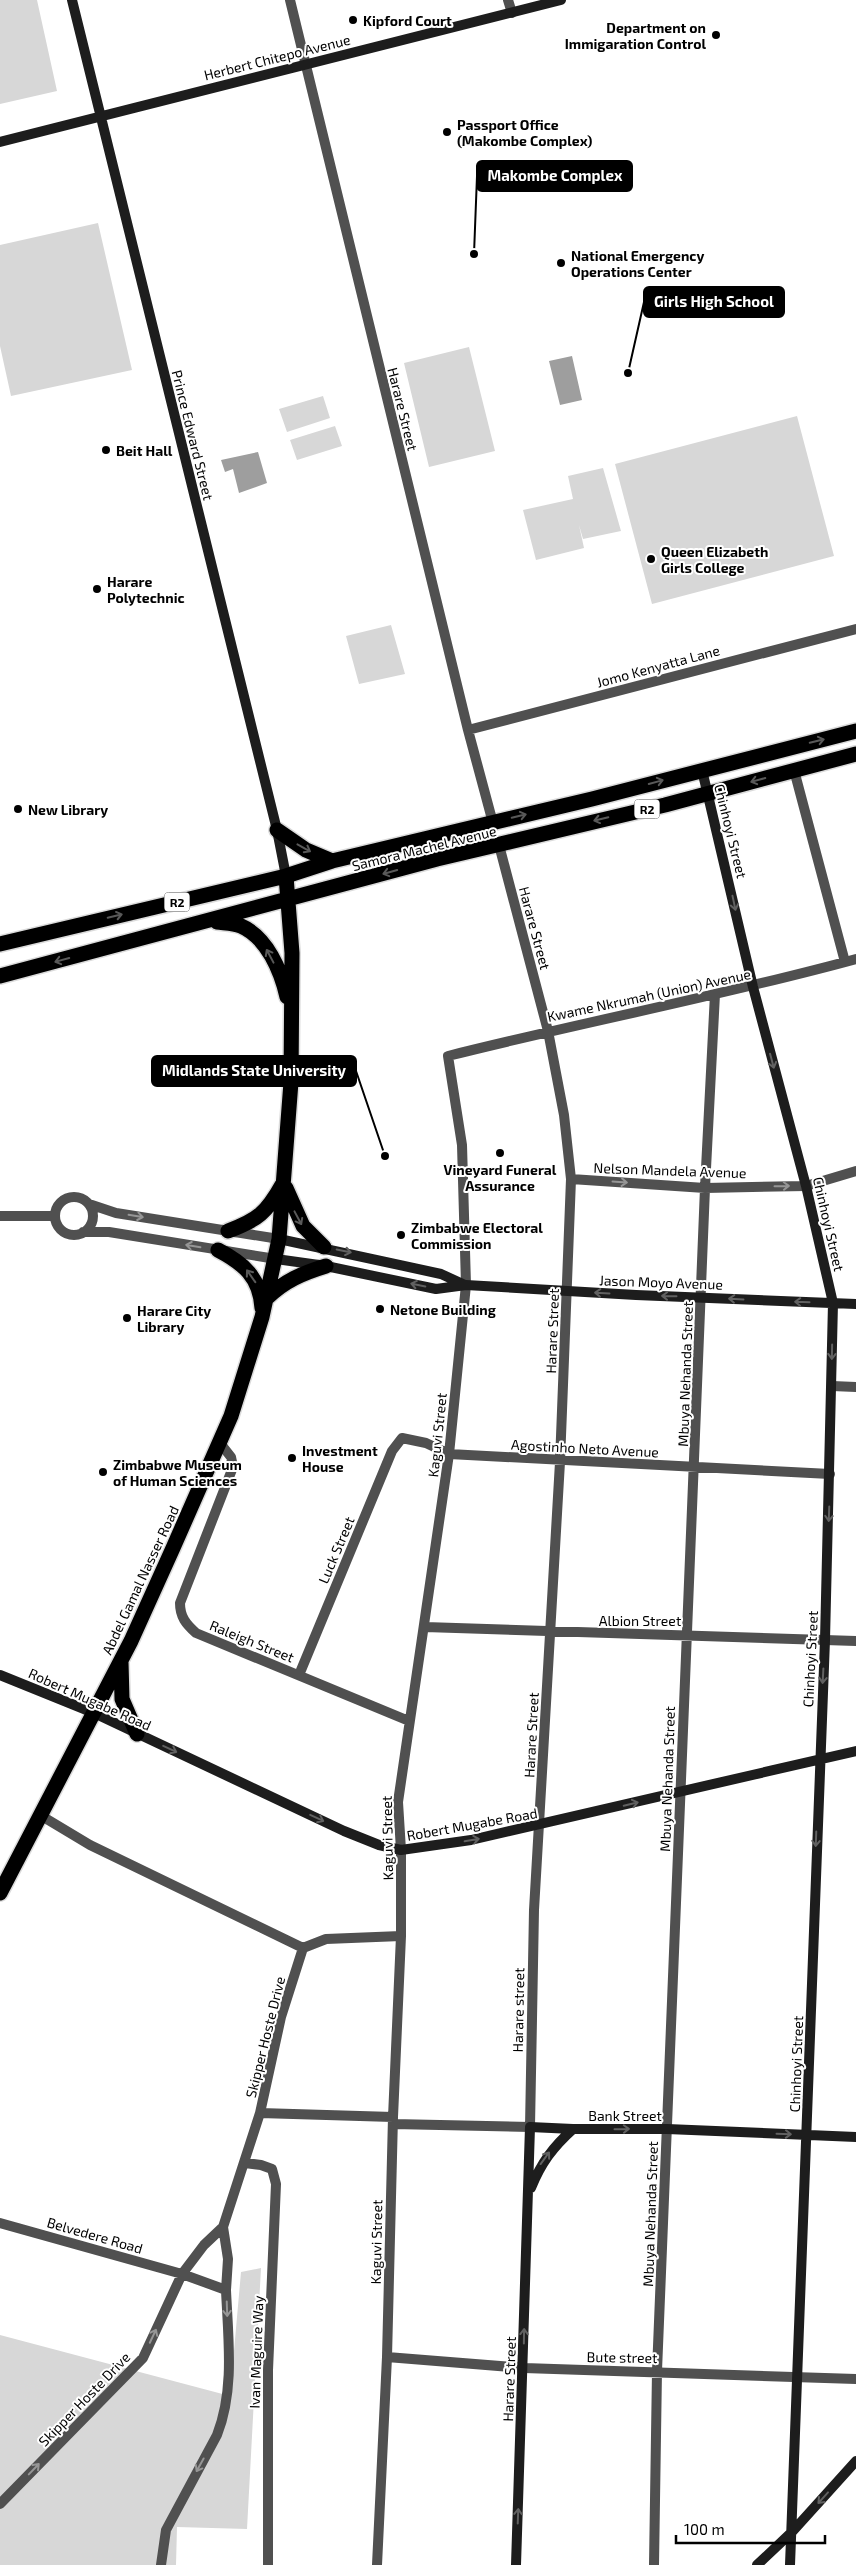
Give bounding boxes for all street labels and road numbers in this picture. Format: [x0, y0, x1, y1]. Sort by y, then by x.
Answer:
street label: Herbert Chitepo Avenue [202, 31, 352, 83]
street label: Harare Street [384, 366, 422, 452]
street label: Prince Edward Street [169, 368, 217, 502]
street label: Jomo Kenyatta Lane [595, 641, 721, 691]
street label: Chinhoyi Street [711, 782, 751, 880]
road number: R2 [634, 800, 660, 819]
street label: Samora Machel Avenue [350, 822, 498, 874]
street label: Harare Street [516, 885, 554, 971]
road number: R2 [164, 892, 190, 912]
street label: Kwame Nkrumah (Union) Avenue [546, 965, 752, 1025]
street label: Nelson Mandela Avenue [593, 1159, 747, 1181]
street label: Chinhoyi Street [810, 1175, 848, 1273]
street label: Jason Moyo Avenue [599, 1271, 723, 1293]
street label: Harare Street [542, 1288, 562, 1374]
street label: Mbuya Nehanda Street [674, 1301, 696, 1447]
street label: Kaguvi Street [424, 1392, 450, 1478]
street label: Agostinho Neto Avenue [511, 1436, 659, 1460]
street label: Abdel Gamal Nasser Road [98, 1503, 182, 1657]
street label: Luck Street [314, 1514, 358, 1586]
street label: Chinhoyi Street [799, 1610, 821, 1708]
street label: Albion Street [599, 1612, 681, 1629]
street label: Raleigh Street [207, 1616, 297, 1666]
street label: Robert Mugabe Road [26, 1664, 154, 1734]
street label: Harare Street [520, 1692, 542, 1778]
street label: Mbuya Nehanda Street [656, 1706, 678, 1852]
street label: Kaguvi Street [378, 1796, 396, 1880]
street label: Robert Mugabe Road [405, 1804, 539, 1844]
street label: Harare street [509, 1968, 527, 2052]
street label: Skipper Hoste Drive [242, 1975, 288, 2099]
street label: Chinhoyi Street [786, 2015, 806, 2113]
street label: Bank Street [588, 2107, 662, 2124]
street label: Mbuya Nehanda Street [639, 2141, 661, 2287]
street label: Kaguvi Street [367, 2200, 385, 2284]
street label: Belvedere Road [45, 2213, 145, 2257]
street label: Ivan Maguire Way [246, 2295, 266, 2409]
street label: Harare Street [499, 2336, 519, 2422]
street label: Skipper Hoste Drive [35, 2348, 133, 2450]
street label: Bute street [586, 2348, 658, 2366]

